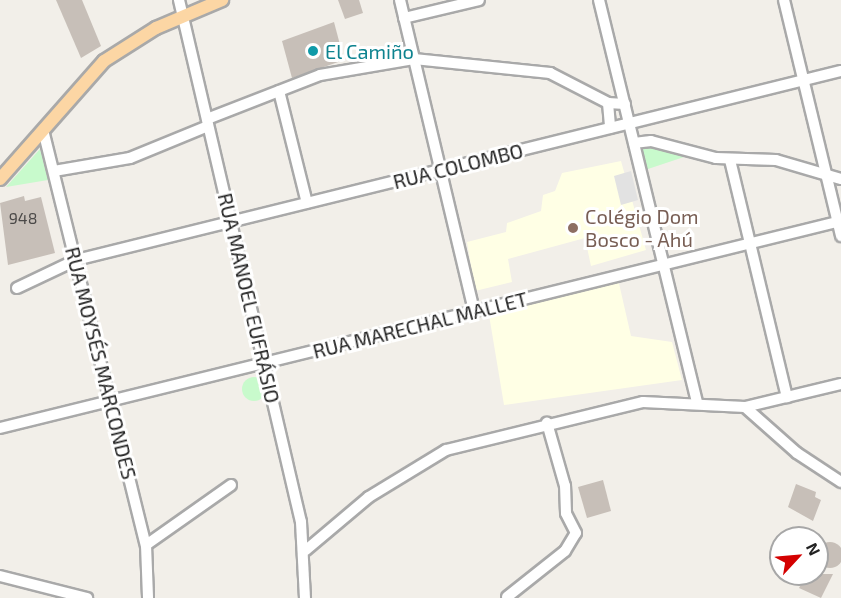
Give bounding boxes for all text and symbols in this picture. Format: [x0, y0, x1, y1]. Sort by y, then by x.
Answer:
place label: El Camiño [325, 39, 414, 63]
marker: El Camiño [306, 44, 320, 58]
street label: RUA COLOMBO [390, 138, 526, 194]
street label: RUA MANOEL EUFRÁSIO [213, 190, 285, 406]
place label: Colégio Dom Bosco - Ahú [585, 204, 699, 251]
house number: 948 [9, 208, 37, 228]
marker: Colégio Dom Bosco - Ahú [566, 221, 580, 235]
street label: RUA MOYSÉS MARCONDES [60, 244, 142, 482]
street label: RUA MARECHAL MALLET [310, 287, 530, 363]
north arrow [769, 526, 829, 586]
text: N [803, 539, 825, 558]

